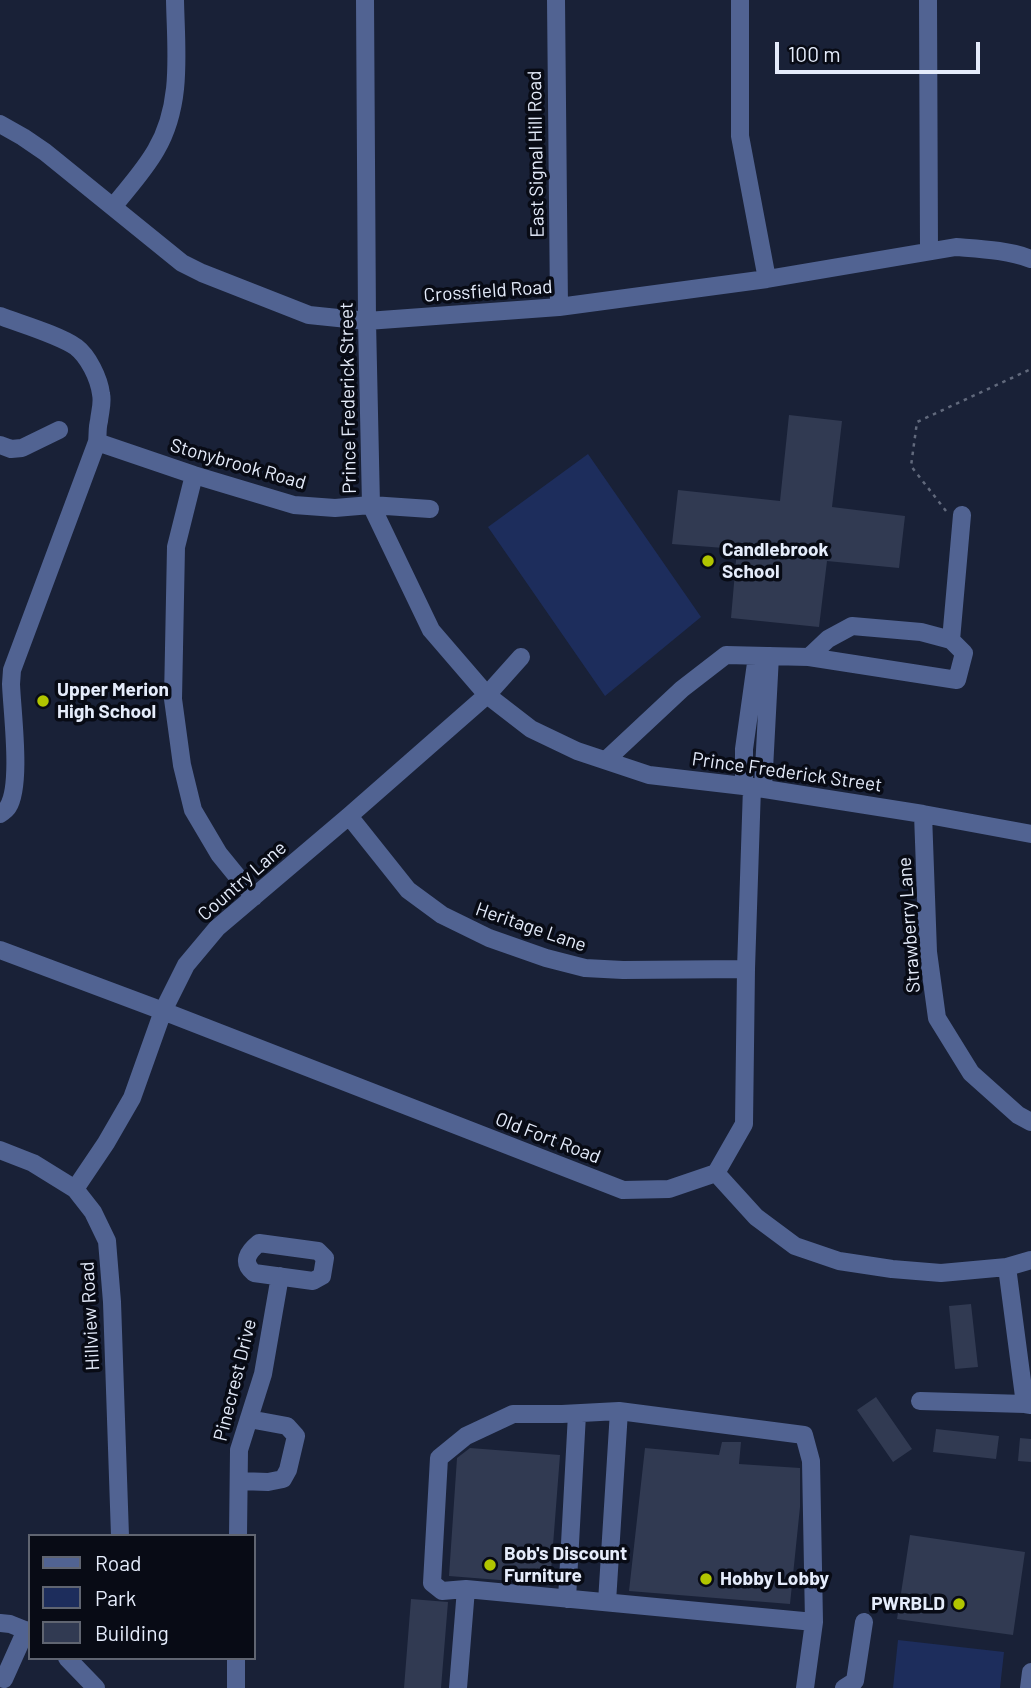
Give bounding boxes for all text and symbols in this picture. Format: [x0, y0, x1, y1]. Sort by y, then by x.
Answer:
scale bar [779, 28, 984, 72]
text: 100 m [788, 41, 841, 66]
street label: East Signal Hill Road [523, 70, 549, 238]
street label: Crossfield Road [423, 275, 553, 307]
street label: Prince Frederick Street [335, 302, 361, 494]
street label: Stonybrook Road [168, 434, 308, 494]
place label: Candlebrook School [722, 539, 829, 583]
marker: Candlebrook School [700, 553, 716, 569]
place label: Upper Merion High School [57, 679, 169, 723]
marker: Upper Merion High School [35, 693, 51, 709]
street label: Prince Frederick Street [690, 747, 884, 797]
street label: Country Lane [193, 836, 291, 926]
street label: Strawberry Lane [893, 856, 925, 994]
street label: Heritage Lane [473, 897, 589, 957]
street label: Old Fort Road [492, 1108, 604, 1168]
street label: Hillview Road [76, 1261, 104, 1371]
street label: Pinecrest Drive [209, 1317, 261, 1443]
legend [28, 1534, 256, 1660]
place label: Bob's Discount Furniture [504, 1543, 627, 1587]
text: Road [95, 1550, 141, 1575]
marker: Bob's Discount Furniture [482, 1557, 498, 1573]
place label: Hobby Lobby [720, 1568, 829, 1590]
marker: Hobby Lobby [698, 1571, 714, 1587]
text: Park [95, 1585, 136, 1610]
place label: PWRBLD [871, 1593, 945, 1615]
marker: PWRBLD [951, 1596, 967, 1612]
text: Building [95, 1620, 169, 1645]

